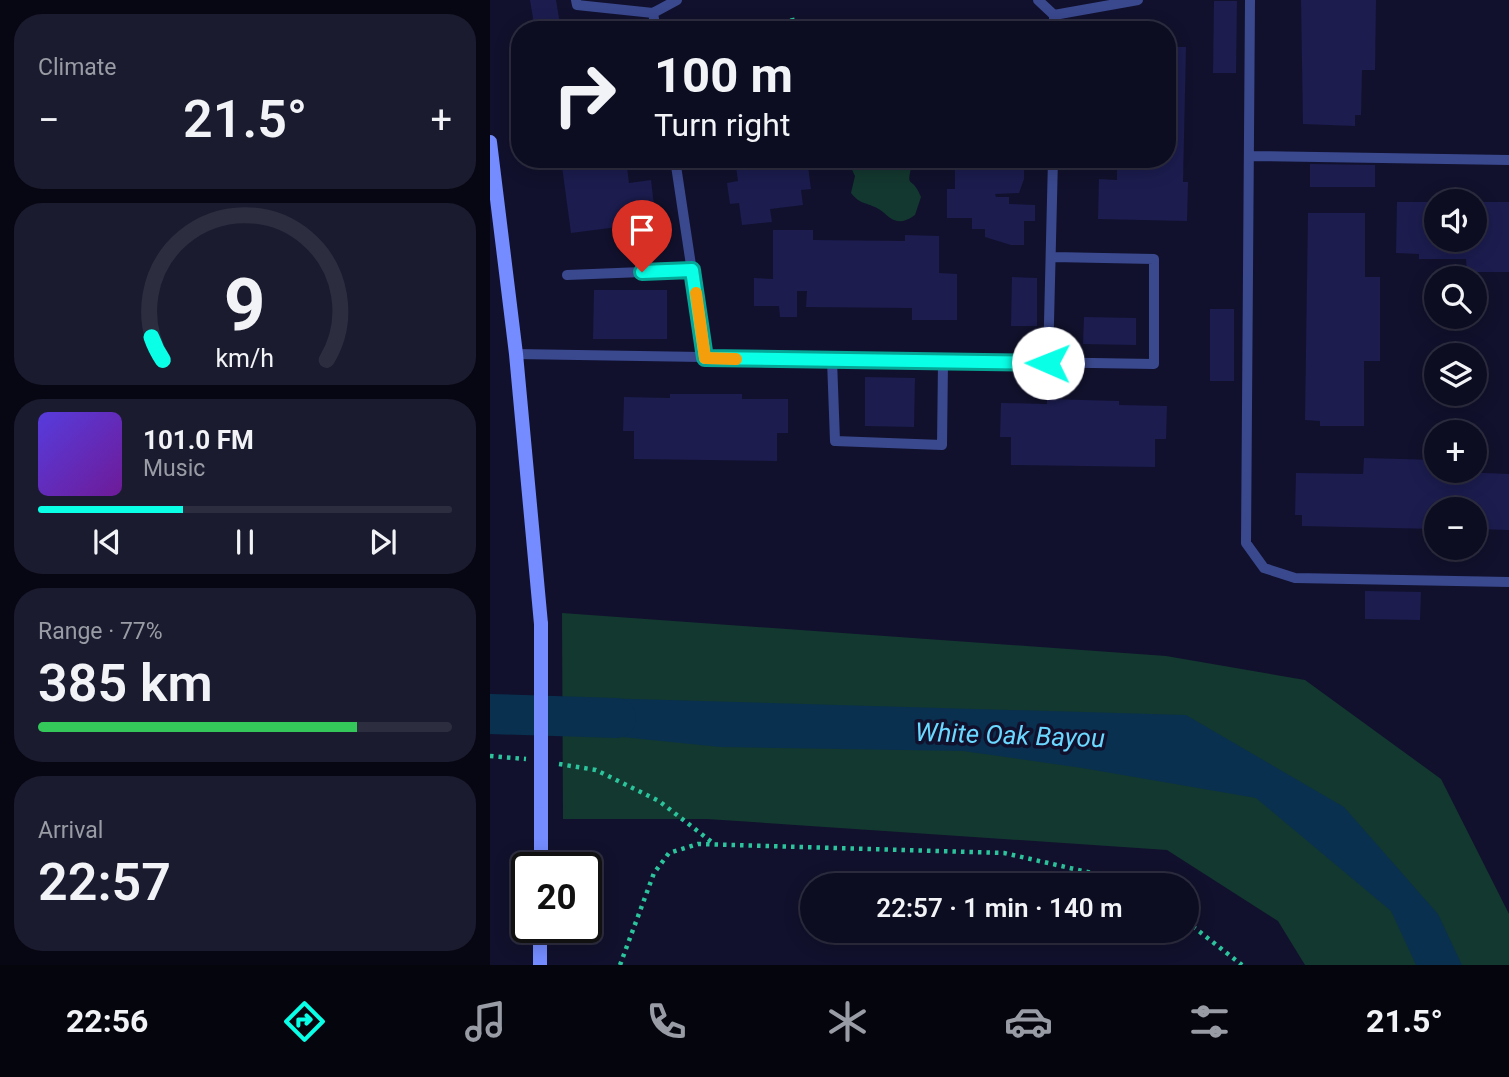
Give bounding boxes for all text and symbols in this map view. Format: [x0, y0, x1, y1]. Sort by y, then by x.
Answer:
text: 100 m [654, 47, 793, 104]
icon: right [539, 49, 630, 140]
text: Climate [38, 54, 117, 81]
text: 21.5° [183, 89, 307, 150]
text: − [38, 98, 60, 142]
text: + [430, 98, 452, 142]
text: Turn right [654, 106, 790, 144]
map controls [1424, 189, 1487, 560]
button: sound [1424, 189, 1487, 252]
pin [612, 200, 672, 272]
icon: arrive [623, 211, 661, 249]
text: 9 [224, 262, 266, 348]
button: search [1424, 266, 1487, 329]
position arrow [1011, 326, 1085, 400]
button: layers [1424, 343, 1487, 406]
text: km/h [216, 344, 274, 373]
button: + [1424, 420, 1487, 483]
text: 101.0 FM [143, 425, 254, 455]
text: Music [143, 455, 205, 482]
button: − [1424, 497, 1487, 560]
icon: previous [88, 523, 126, 561]
icon: pause [226, 523, 264, 561]
icon: next [364, 523, 402, 561]
text: Range · 77% [38, 618, 163, 645]
text: 385 km [38, 653, 213, 714]
water label: White Oak Bayou [915, 717, 1106, 753]
text: Arrival [38, 817, 103, 844]
text: 22:57 [38, 852, 171, 913]
speed limit sign: 20 [511, 852, 602, 943]
text: 22:57 · 1 min · 140 m [876, 893, 1123, 923]
icon: directions [280, 997, 329, 1046]
icon: music [461, 997, 510, 1046]
icon: phone [642, 997, 691, 1046]
icon: climate [823, 997, 872, 1046]
icon: car [1004, 997, 1053, 1046]
icon: filters [1185, 997, 1234, 1046]
text: 22:56 [66, 1002, 148, 1040]
text: 21.5° [1366, 1002, 1443, 1040]

